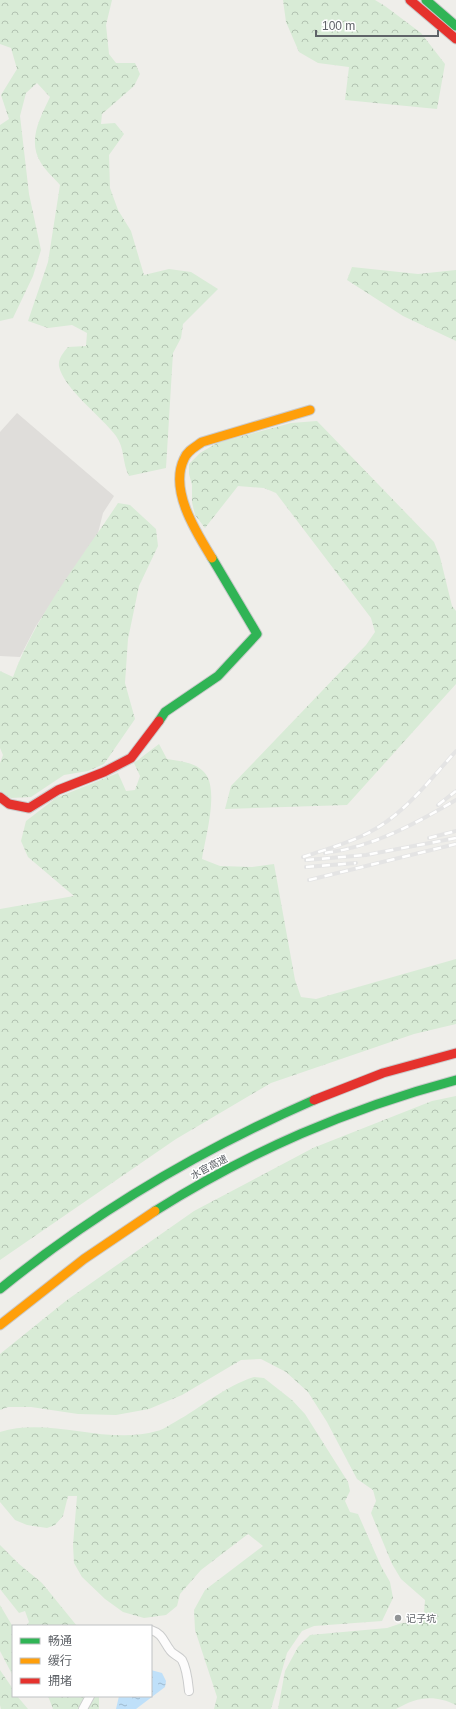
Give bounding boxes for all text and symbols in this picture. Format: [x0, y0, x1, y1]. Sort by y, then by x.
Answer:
scale bar [316, 12, 438, 38]
text: 100 m [322, 19, 355, 33]
street label: 水官高速 [189, 1153, 229, 1181]
marker: 记子坑 [393, 1613, 403, 1623]
place label: 记子坑 [406, 1613, 436, 1624]
legend [12, 1625, 152, 1697]
text: 畅通 [48, 1634, 72, 1648]
text: 缓行 [48, 1654, 72, 1668]
text: 拥堵 [48, 1674, 72, 1688]

